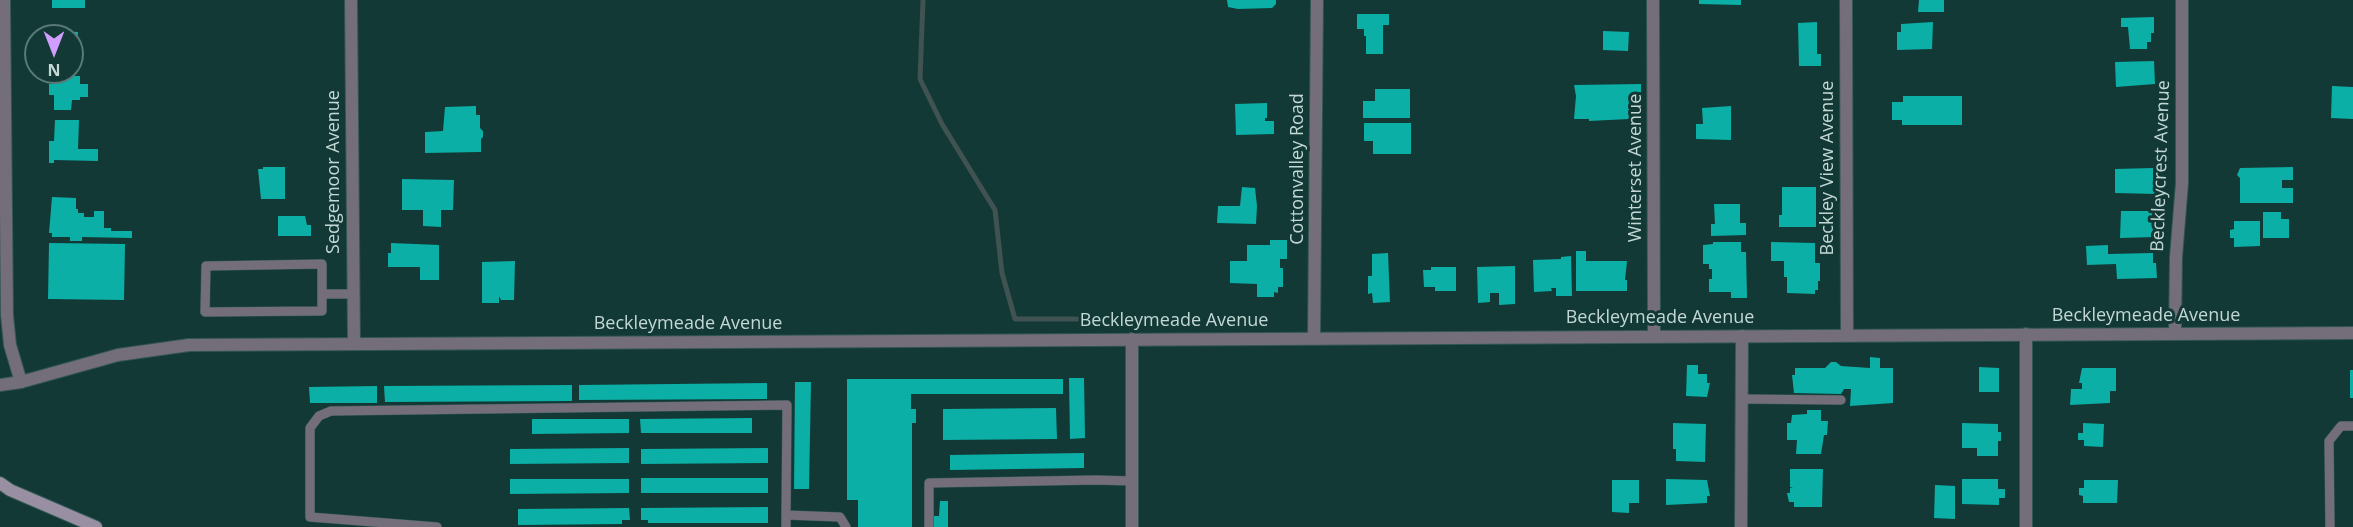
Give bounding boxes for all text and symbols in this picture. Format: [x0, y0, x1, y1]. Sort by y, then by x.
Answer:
north arrow [24, 24, 84, 84]
text: N [48, 59, 61, 81]
street label: Beckleycrest Avenue [2147, 80, 2175, 252]
street label: Beckley View Avenue [1817, 81, 1839, 255]
street label: Sedgemoor Avenue [323, 90, 345, 254]
street label: Cottonvalley Road [1287, 93, 1309, 245]
street label: Winterset Avenue [1625, 94, 1647, 242]
street label: Beckleymeade Avenue [2052, 305, 2240, 327]
street label: Beckleymeade Avenue [1566, 307, 1754, 329]
street label: Beckleymeade Avenue [1080, 310, 1268, 332]
street label: Beckleymeade Avenue [594, 313, 782, 335]

